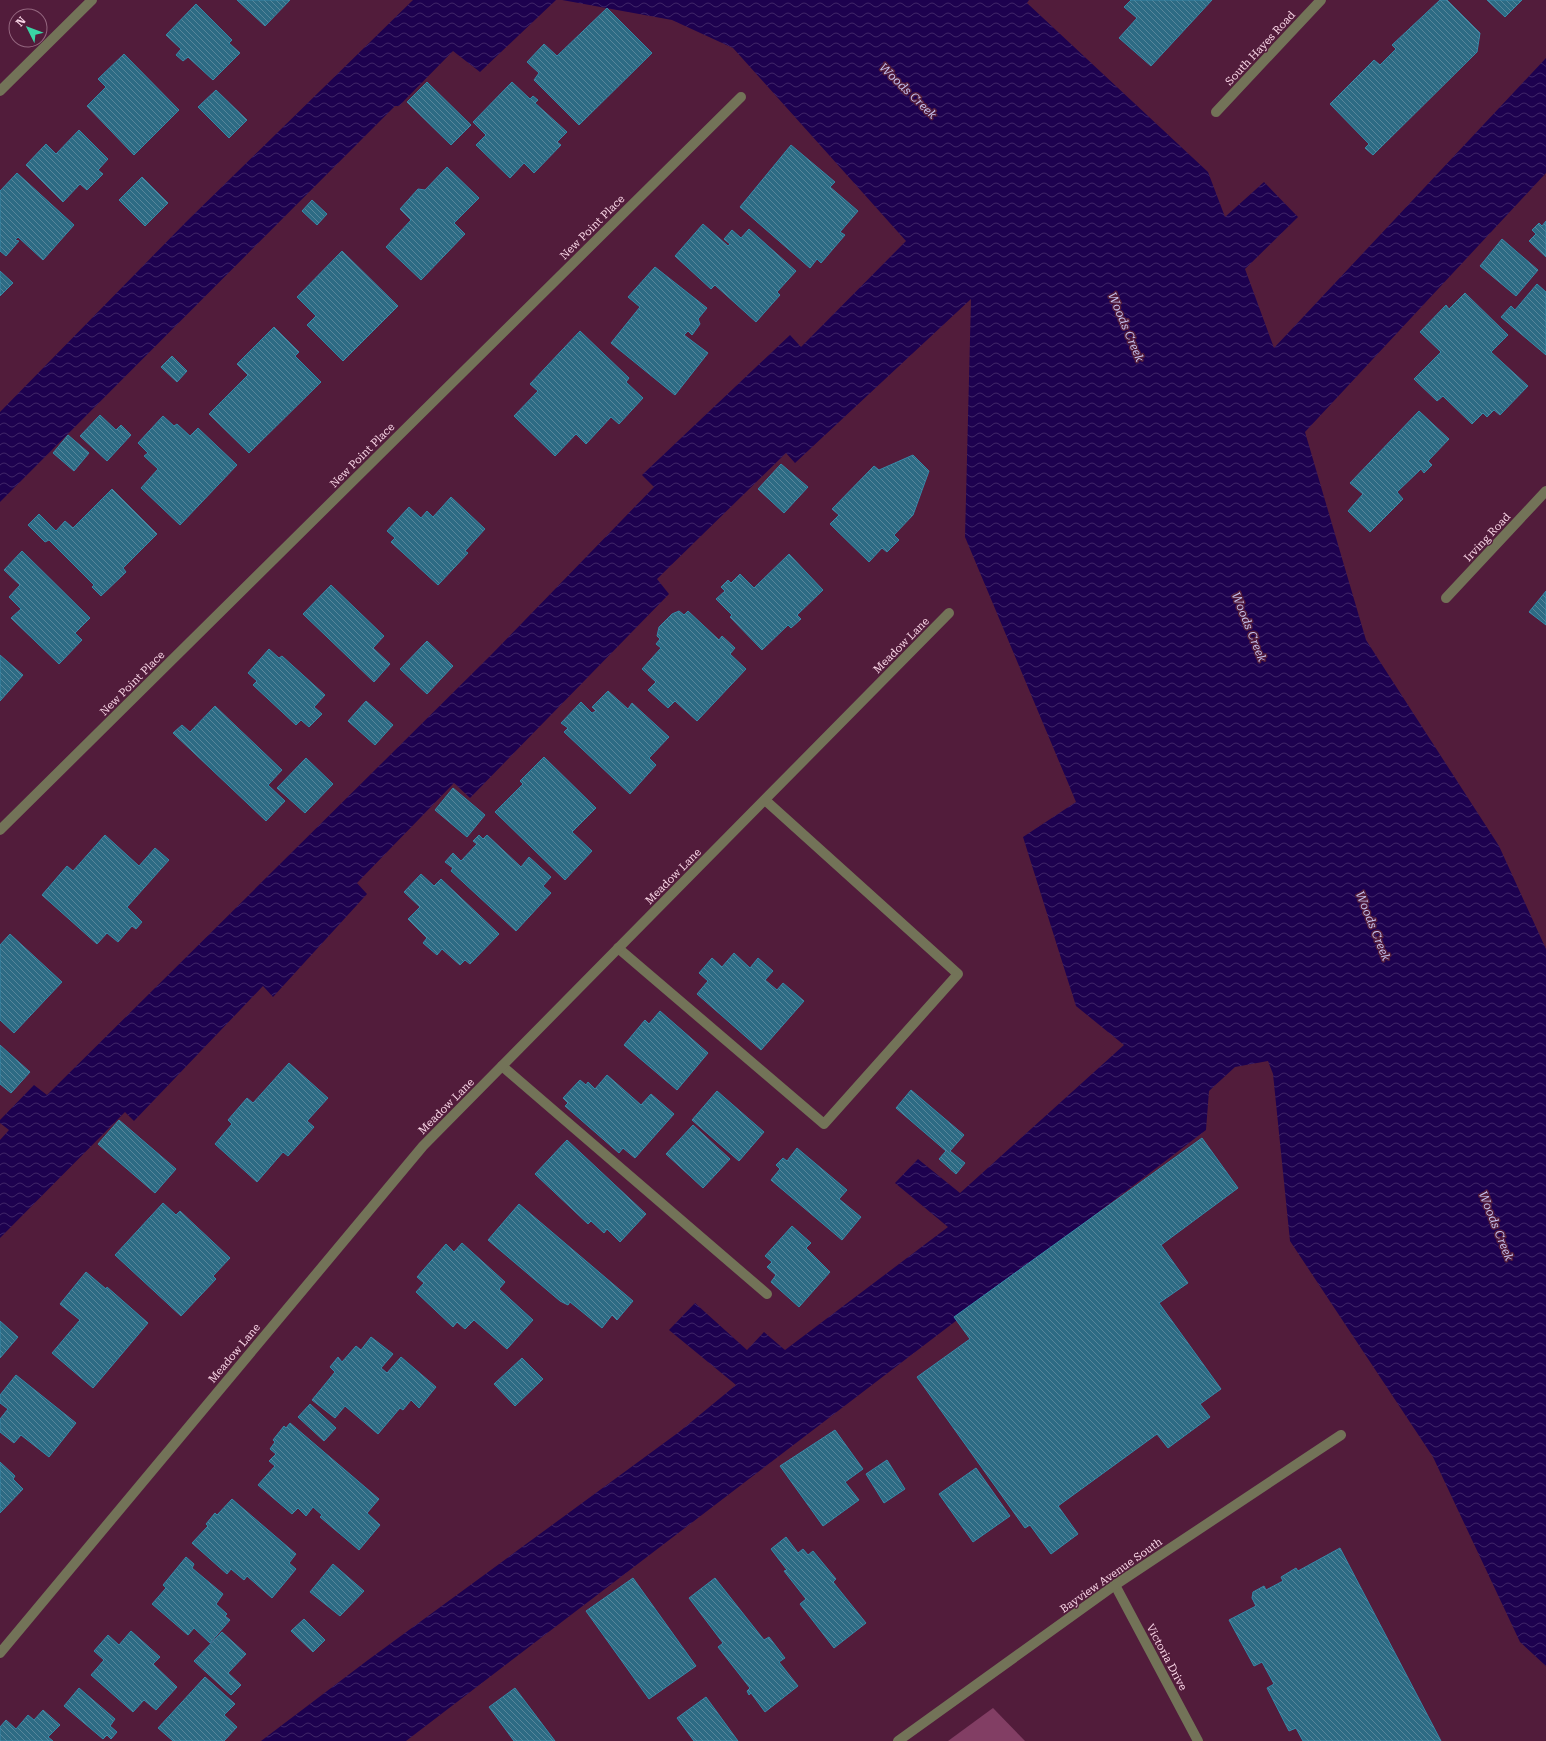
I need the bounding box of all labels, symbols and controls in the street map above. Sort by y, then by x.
north arrow [8,8,48,48]
street label: South Hayes Road [1223,9,1298,88]
text: N [13,14,29,29]
water label: Woods Creek [876,60,940,122]
street label: New Point Place [557,192,627,262]
water label: Woods Creek [1105,290,1147,364]
street label: New Point Place [327,420,397,490]
street label: Irving Road [1462,510,1513,564]
water label: Woods Creek [1229,590,1270,664]
street label: Meadow Lane [871,615,932,676]
street label: New Point Place [97,648,167,718]
street label: Meadow Lane [643,846,704,907]
water label: Woods Creek [1353,889,1394,963]
street label: Meadow Lane [416,1076,477,1137]
water label: Woods Creek [1476,1189,1517,1263]
street label: Meadow Lane [206,1321,263,1386]
street label: Bayview Avenue South [1058,1535,1165,1616]
street label: Victoria Drive [1144,1622,1190,1693]

